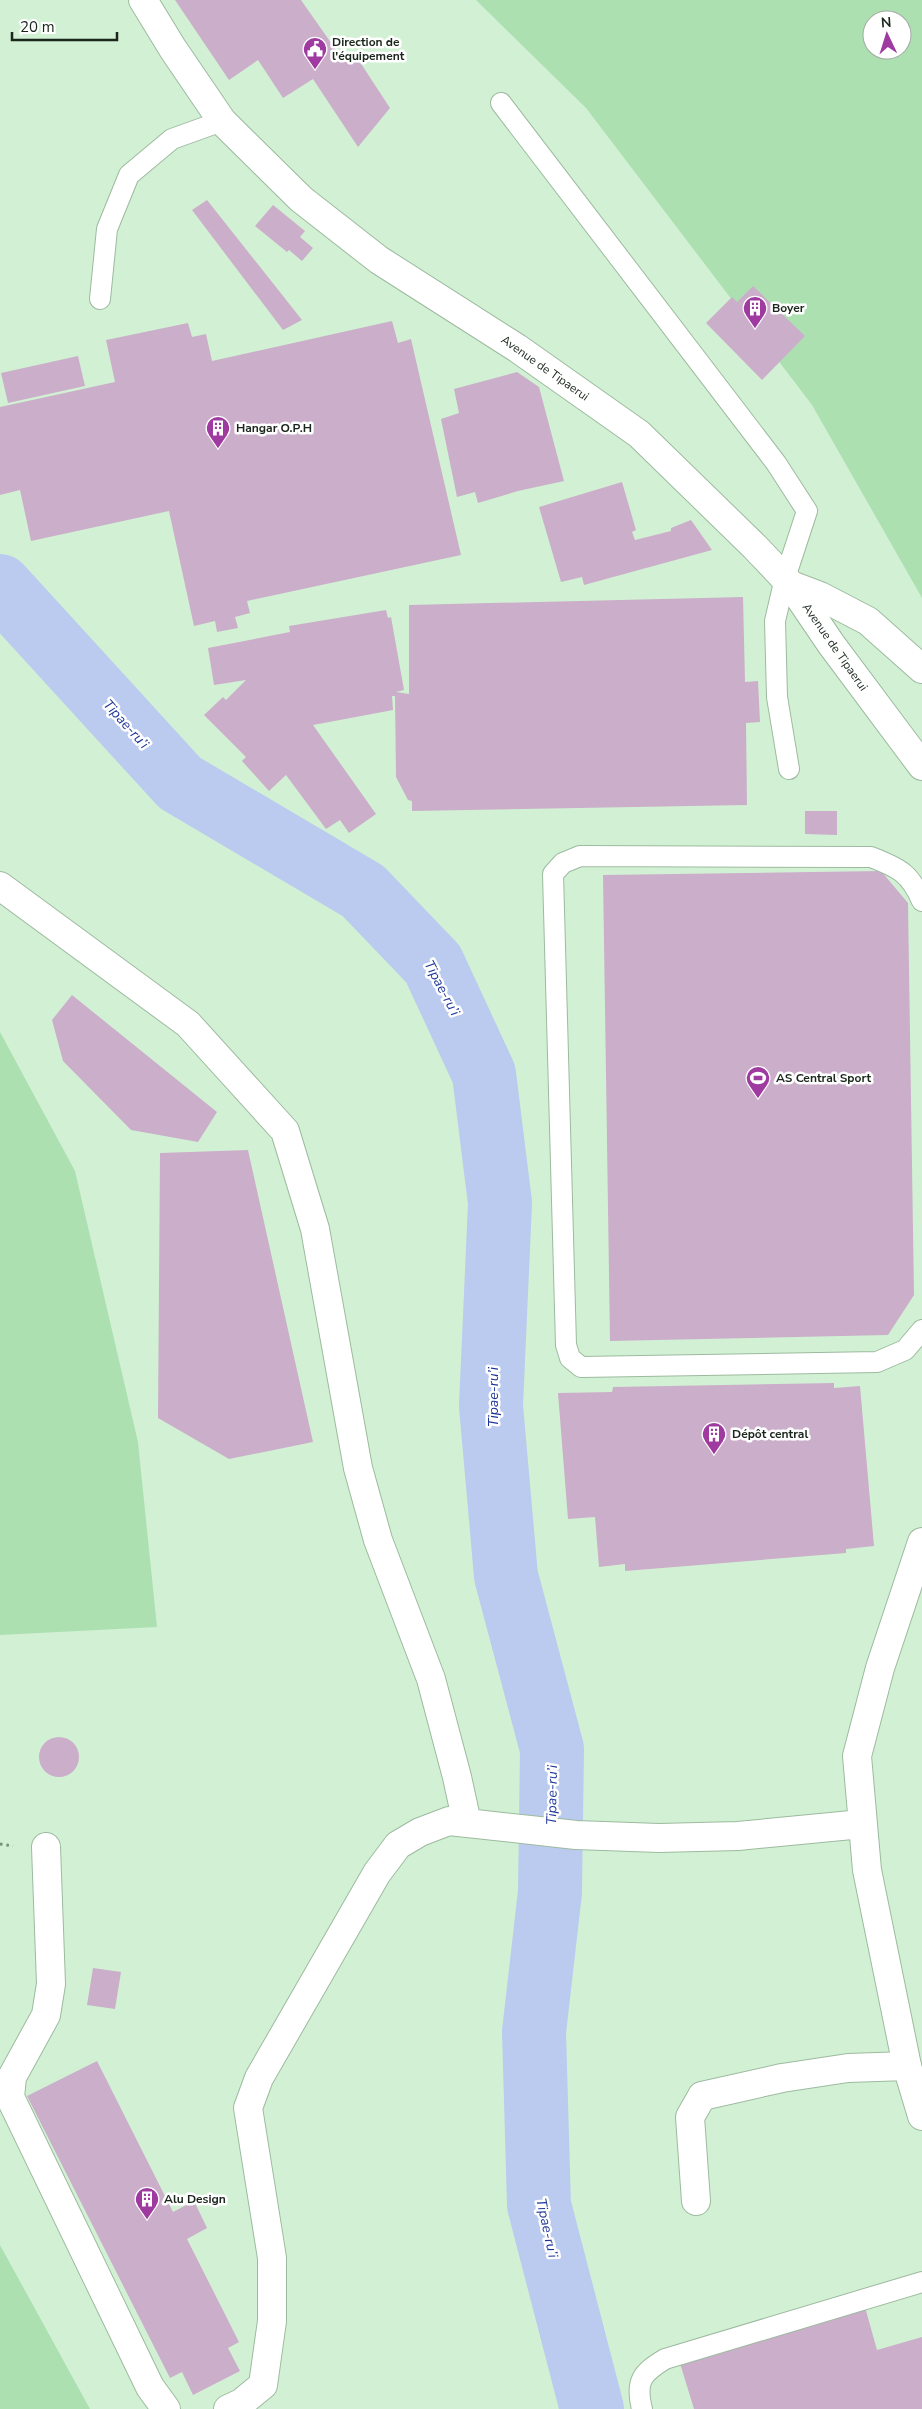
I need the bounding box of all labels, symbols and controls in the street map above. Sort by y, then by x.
scale bar [12,10,118,42]
north arrow [862,10,912,60]
text: N [880,13,892,32]
text: 20 m [20,17,55,37]
place label: Direction de l'équipement [332,34,405,64]
public building icon: Direction de l'équipement [302,36,328,70]
building icon: Boyer [742,295,768,329]
place label: Boyer [772,300,805,316]
street label: Avenue de Tipaerui [498,332,592,404]
building icon: Hangar O.P.H [205,415,231,449]
place label: Hangar O.P.H [236,420,312,436]
street label: Avenue de Tipaerui [799,600,871,694]
water label: Tipae-ru’i [99,695,154,753]
water label: Tipae-ru’i [420,957,465,1020]
sports icon: AS Central Sport [745,1065,771,1099]
place label: AS Central Sport [776,1070,872,1086]
water label: Tipae-ru’i [484,1366,503,1427]
building icon: Dépôt central [701,1421,727,1455]
place label: Dépôt central [732,1426,808,1442]
water label: Tipae-ru’i [542,1764,562,1825]
building icon: Alu Design [134,2186,160,2220]
place label: Alu Design [164,2191,226,2207]
water label: Tipae-ru’i [531,2197,563,2260]

